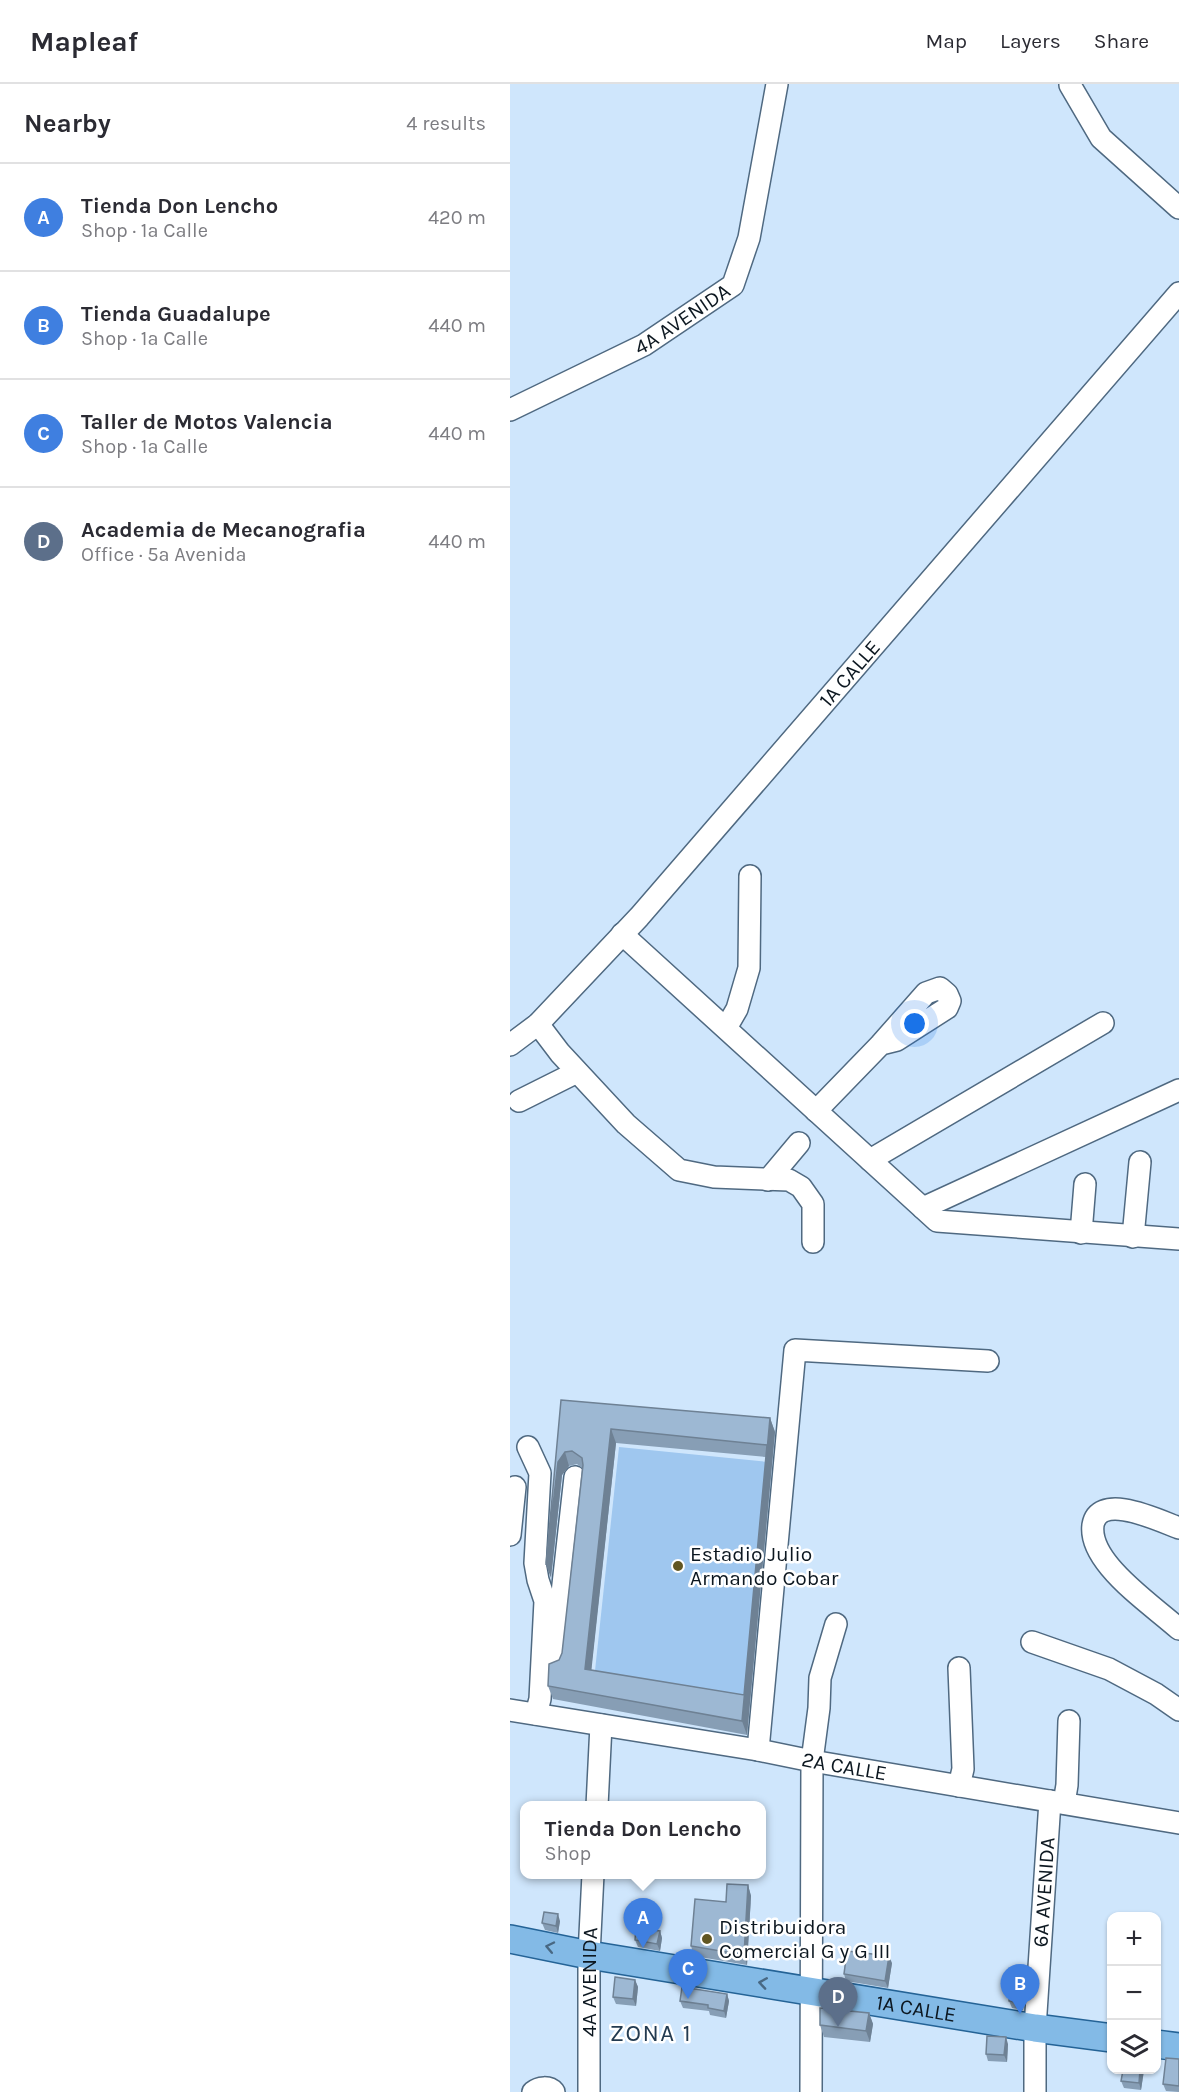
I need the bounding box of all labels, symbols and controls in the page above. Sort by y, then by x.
text: Mapleaf [30,25,138,58]
text: Map [925,29,967,53]
text: Layers [1000,29,1061,53]
text: Share [1094,29,1149,53]
text: Nearby [24,108,111,139]
text: 4 results [406,112,486,135]
text: Tienda Don Lencho [81,193,278,219]
text: A [37,206,50,229]
text: 420 m [428,206,486,229]
text: Shop · 1a Calle [81,219,208,242]
street label: 4A AVENIDA [631,279,735,360]
text: Tienda Guadalupe [81,301,271,327]
text: B [37,314,50,337]
text: 440 m [428,314,486,337]
text: Shop · 1a Calle [81,327,208,350]
text: Taller de Motos Valencia [81,409,333,435]
text: C [37,422,50,445]
text: 440 m [428,422,486,445]
text: Shop · 1a Calle [81,435,208,458]
text: Academia de Mecanografia [81,517,366,543]
text: D [37,530,50,553]
text: 440 m [428,530,486,553]
text: Office · 5a Avenida [81,543,247,566]
street label: 1A CALLE [814,635,885,712]
your location [900,1009,929,1038]
place label: Estadio Julio Armando Cobar [690,1542,839,1590]
marker: Estadio Julio Armando Cobar [671,1559,685,1573]
street label: 2A CALLE [800,1747,888,1785]
popup [520,1801,766,1879]
text: Tienda Don Lencho [544,1816,742,1842]
street label: 6A AVENIDA [1028,1836,1060,1948]
text: Shop [544,1842,591,1865]
pin: A [624,1898,662,1948]
map controls [1107,1912,1161,2074]
button: + [1107,1912,1161,1966]
place label: Distribuidora Comercial G y G III [719,1915,890,1963]
street label: 4A AVENIDA [577,1926,602,2037]
marker: Distribuidora Comercial G y G III [700,1932,714,1946]
one-way arrow [546,1941,556,1954]
pin: C [668,1950,708,1999]
pin: B [1000,1964,1040,2014]
button: − [1107,1966,1161,2020]
one-way arrow [759,1977,768,1989]
pin: D [818,1978,858,2027]
street label: 1A CALLE [874,1990,958,2027]
district label: ZONA 1 [610,2019,692,2047]
button: layers [1107,2020,1161,2074]

